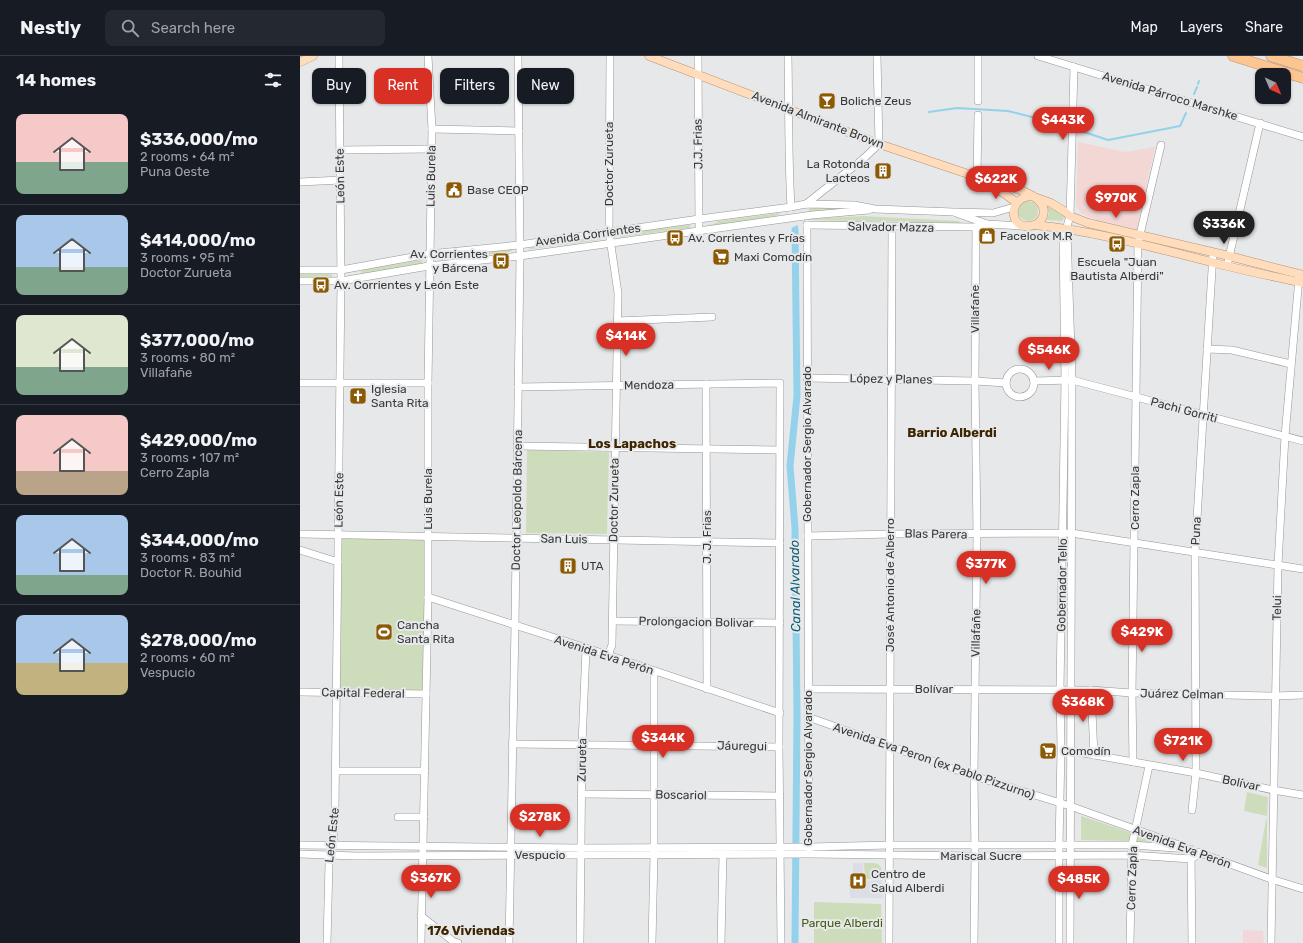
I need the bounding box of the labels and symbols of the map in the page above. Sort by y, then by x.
north arrow [1255,68,1291,104]
street label: Avenida Párroco Marshke [1101,69,1240,123]
street label: Avenida Almirante Brown [750,88,886,152]
bar icon: Boliche Zeus [817,91,837,111]
place label: Boliche Zeus [840,94,911,108]
pin: $443K [1035,107,1091,141]
street label: J.J. Frias [691,118,705,170]
street label: Doctor Zurueta [602,122,616,206]
street label: Luis Burela [423,145,439,207]
street label: León Este [333,148,347,204]
place label: La Rotonda Lacteos [806,157,870,185]
building icon: La Rotonda Lacteos [873,161,893,181]
pin: $622K [968,166,1024,200]
public building icon: Base CEOP [444,180,464,200]
place label: Base CEOP [467,183,529,197]
pin: $970K [1088,185,1144,219]
pin: $336K [1196,211,1252,245]
street label: Salvador Mazza [848,219,934,235]
street label: Avenida Corrientes [535,221,641,249]
shop icon: Facelook M.R [977,226,997,246]
bus stop icon: Av. Corrientes y Frías [665,228,685,248]
place label: Facelook M.R [1000,229,1073,243]
place label: Av. Corrientes y Frías [688,231,805,245]
bus stop icon: Escuela "Juan Bautista Alberdi" [1107,234,1127,254]
place label: Av. Corrientes y Bárcena [410,247,488,275]
supermarket icon: Maxi Comodín [711,247,731,267]
place label: Maxi Comodín [734,250,812,264]
bus stop icon: Av. Corrientes y Bárcena [491,251,511,271]
place label: Escuela "Juan Bautista Alberdi" [1070,255,1164,283]
bus stop icon: Av. Corrientes y León Este [311,275,331,295]
place label: Av. Corrientes y León Este [334,278,479,292]
street label: Villafañe [968,285,982,333]
pin: $414K [598,323,654,357]
pin: $546K [1021,337,1077,371]
street label: Gobernador Sergio Alvarado [800,366,814,522]
street label: López y Planes [850,371,932,387]
street label: Mendoza [624,378,674,392]
place label: Iglesia Santa Rita [371,382,429,410]
church icon: Iglesia Santa Rita [348,386,368,406]
street label: Pachi Gorriti [1149,394,1219,426]
district label: Barrio Alberdi [907,425,997,440]
street label: Doctor Leopoldo Bárcena [509,429,525,571]
district label: Los Lapachos [588,436,676,451]
street label: Doctor Zurueta [606,458,622,542]
street label: Cerro Zapla [1128,466,1142,530]
street label: Luis Burela [421,468,435,530]
street label: León Este [332,472,346,528]
street label: J. J. Frias [700,510,714,564]
street label: Puna [1188,516,1204,546]
street label: José Antonio de Alberro [883,518,897,652]
street label: Blas Parera [904,526,968,542]
street label: San Luis [540,532,588,546]
street label: Gobernador Tello [1054,538,1070,632]
water label: Canal Alvarado [787,540,803,632]
pin: $377K [958,551,1014,585]
building icon: UTA [558,556,578,576]
place label: UTA [581,559,604,573]
street label: Telui [1270,595,1284,621]
street label: Villafañe [969,608,983,657]
street label: Prolongacion Bolivar [638,614,754,630]
place label: Cancha Santa Rita [397,618,455,646]
pin: $429K [1114,619,1170,653]
sports icon: Cancha Santa Rita [374,622,394,642]
street label: Avenida Eva Perón [553,632,655,678]
street label: Bolívar [915,682,954,696]
street label: Capital Federal [321,685,405,701]
street label: Juárez Celman [1140,686,1224,702]
pin: $368K [1055,689,1111,723]
street label: Gobernador Sergio Alvarado [801,690,815,846]
street label: Avenida Eva Peron (ex Pablo Pizzurno) [831,720,1037,802]
pin: $344K [635,725,691,759]
pin: $721K [1155,728,1211,762]
street label: Zurueta [575,738,589,782]
street label: Jáuregui [717,739,767,753]
supermarket icon: Comodín [1038,741,1058,761]
place label: Comodín [1061,744,1111,758]
street label: Bolívar [1221,772,1262,794]
street label: Boscariol [655,788,707,802]
pin: $278K [512,804,568,838]
street label: León Este [322,807,342,863]
street label: Avenida Eva Perón [1131,823,1233,871]
street label: Cerro Zapla [1124,846,1140,910]
street label: Vespucio [515,848,566,862]
street label: Mariscal Sucre [940,849,1022,863]
pin: $367K [403,865,459,899]
pin: $485K [1051,866,1107,900]
place label: Centro de Salud Alberdi [871,867,944,895]
hospital icon: Centro de Salud Alberdi [848,871,868,891]
park label: Parque Alberdi [801,916,883,930]
district label: 176 Viviendas [427,923,515,938]

